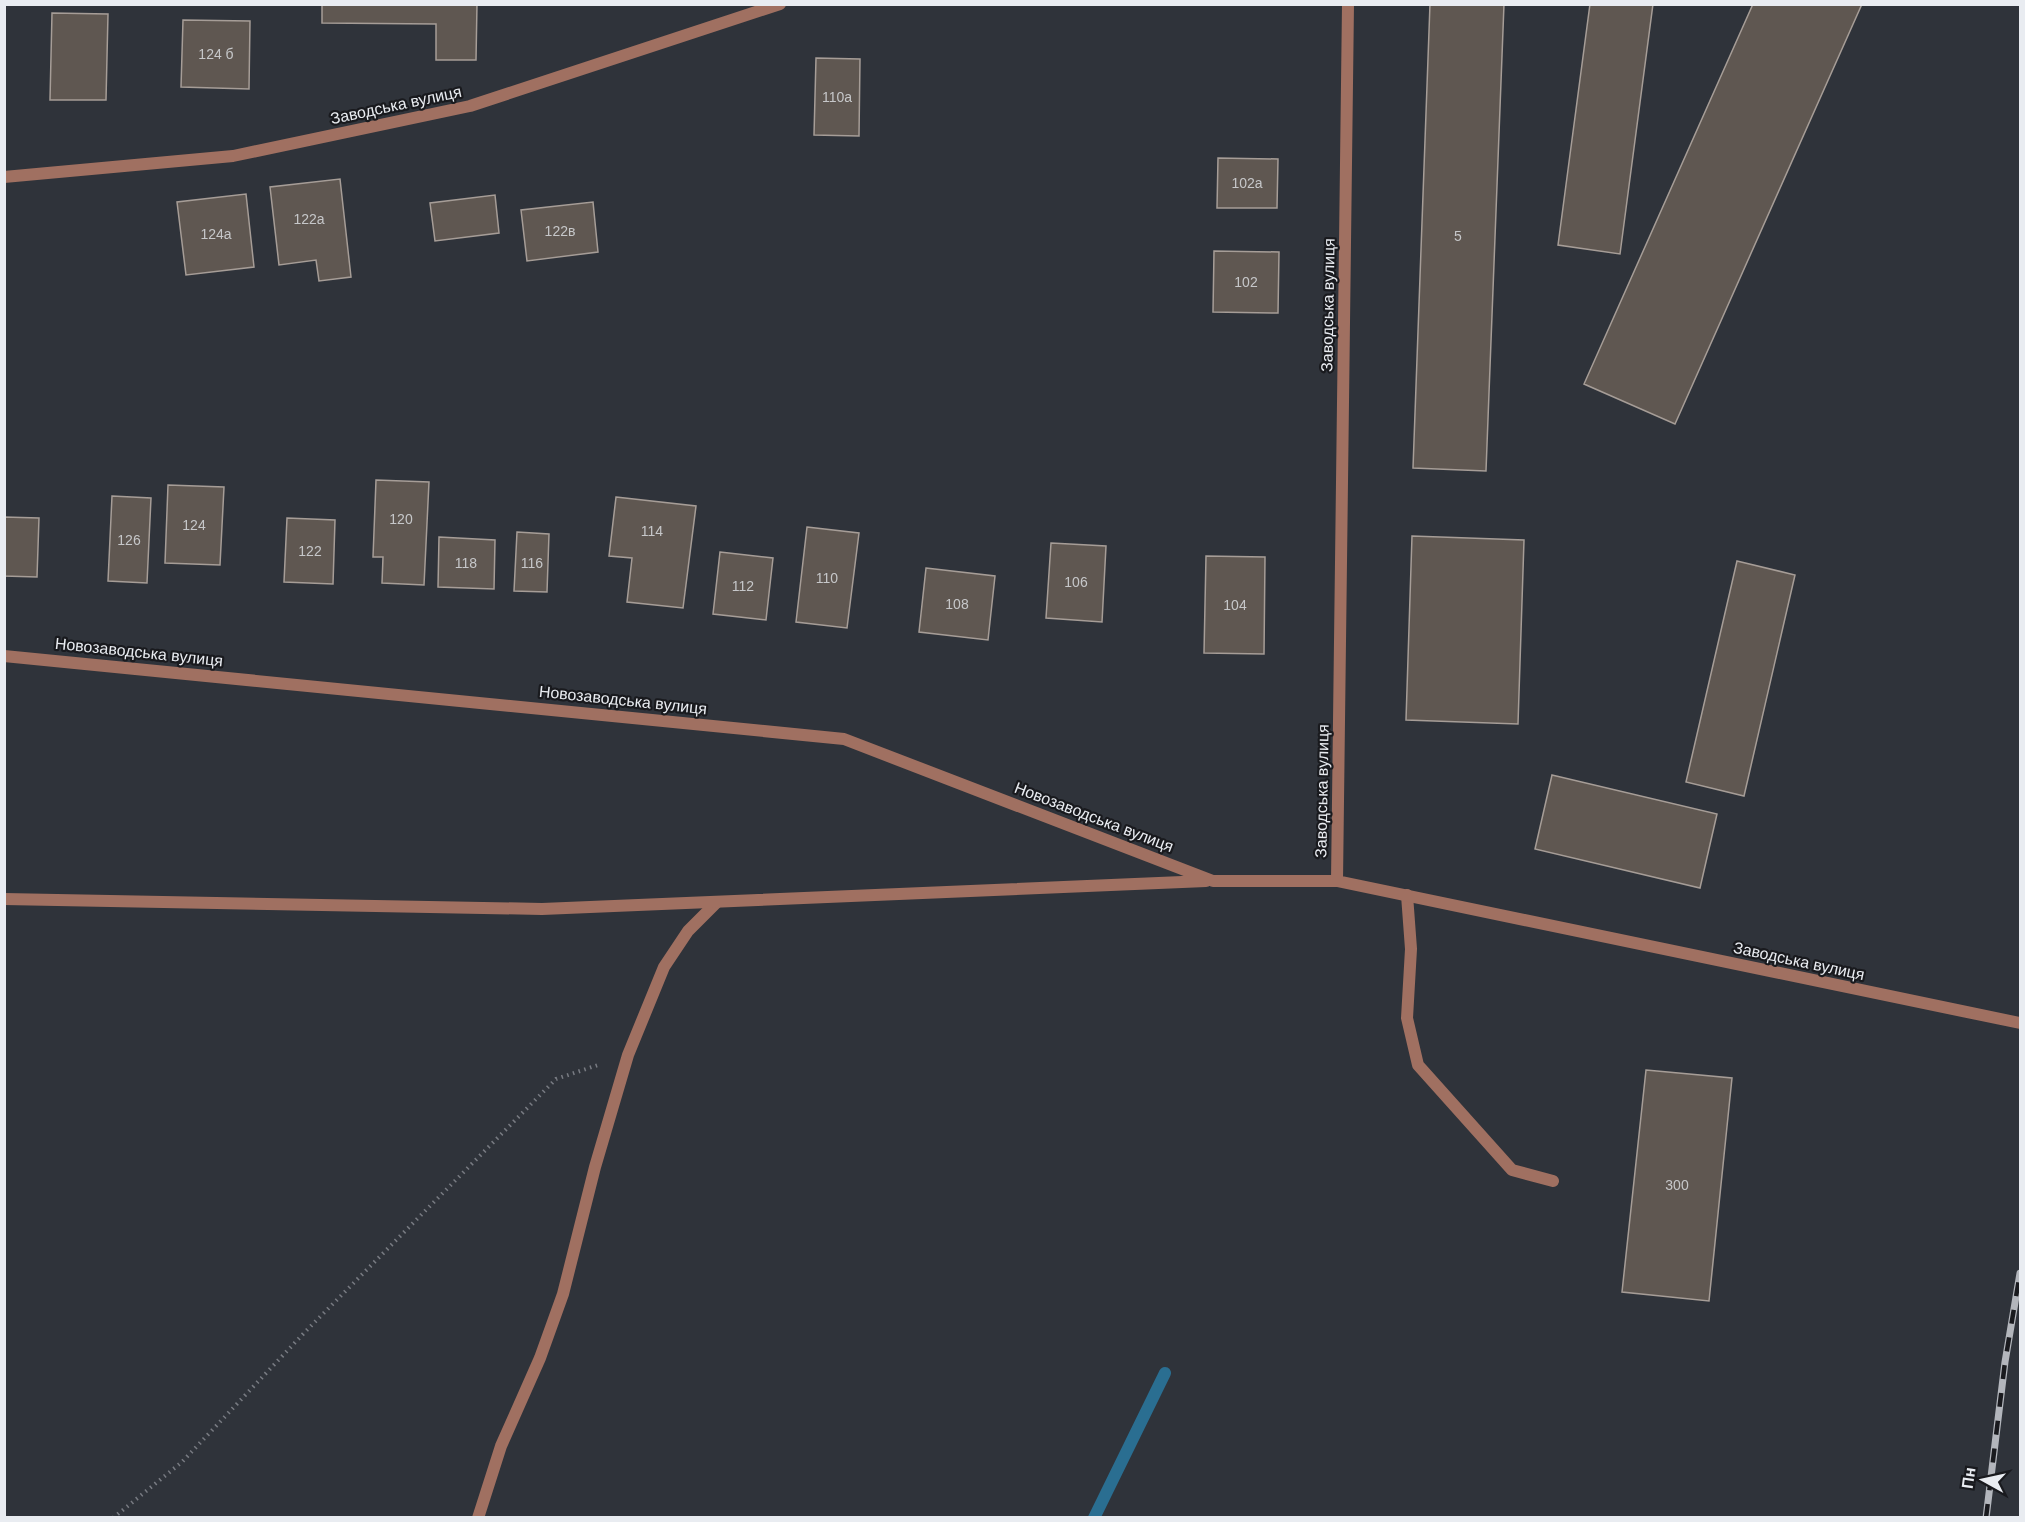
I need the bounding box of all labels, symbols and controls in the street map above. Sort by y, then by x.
house number: 124 б [198,46,234,62]
street label: Заводська вулиця [329,83,463,127]
house number: 110а [822,89,852,105]
house number: 102а [1231,175,1263,191]
house number: 122а [293,211,325,227]
house number: 122в [545,223,575,239]
house number: 124а [200,226,232,242]
house number: 5 [1454,228,1462,244]
street label: Заводська вулиця [1318,238,1338,372]
house number: 102 [1234,274,1258,290]
house number: 120 [389,511,413,527]
house number: 124 [182,517,206,533]
house number: 114 [641,523,663,539]
house number: 126 [117,532,141,548]
house number: 122 [298,543,322,559]
house number: 118 [455,555,477,571]
house number: 116 [521,555,543,571]
house number: 110 [816,570,838,586]
house number: 106 [1064,574,1088,590]
house number: 112 [732,578,754,594]
house number: 108 [945,596,969,612]
house number: 104 [1223,597,1247,613]
street label: Новозаводська вулиця [54,635,224,669]
street label: Новозаводська вулиця [538,683,708,717]
street label: Заводська вулиця [1312,724,1332,858]
street label: Новозаводська вулиця [1012,779,1176,855]
street label: Заводська вулиця [1732,939,1866,983]
house number: 300 [1665,1177,1689,1193]
north arrow [1953,1450,2013,1510]
text: Пн [1959,1466,1979,1490]

